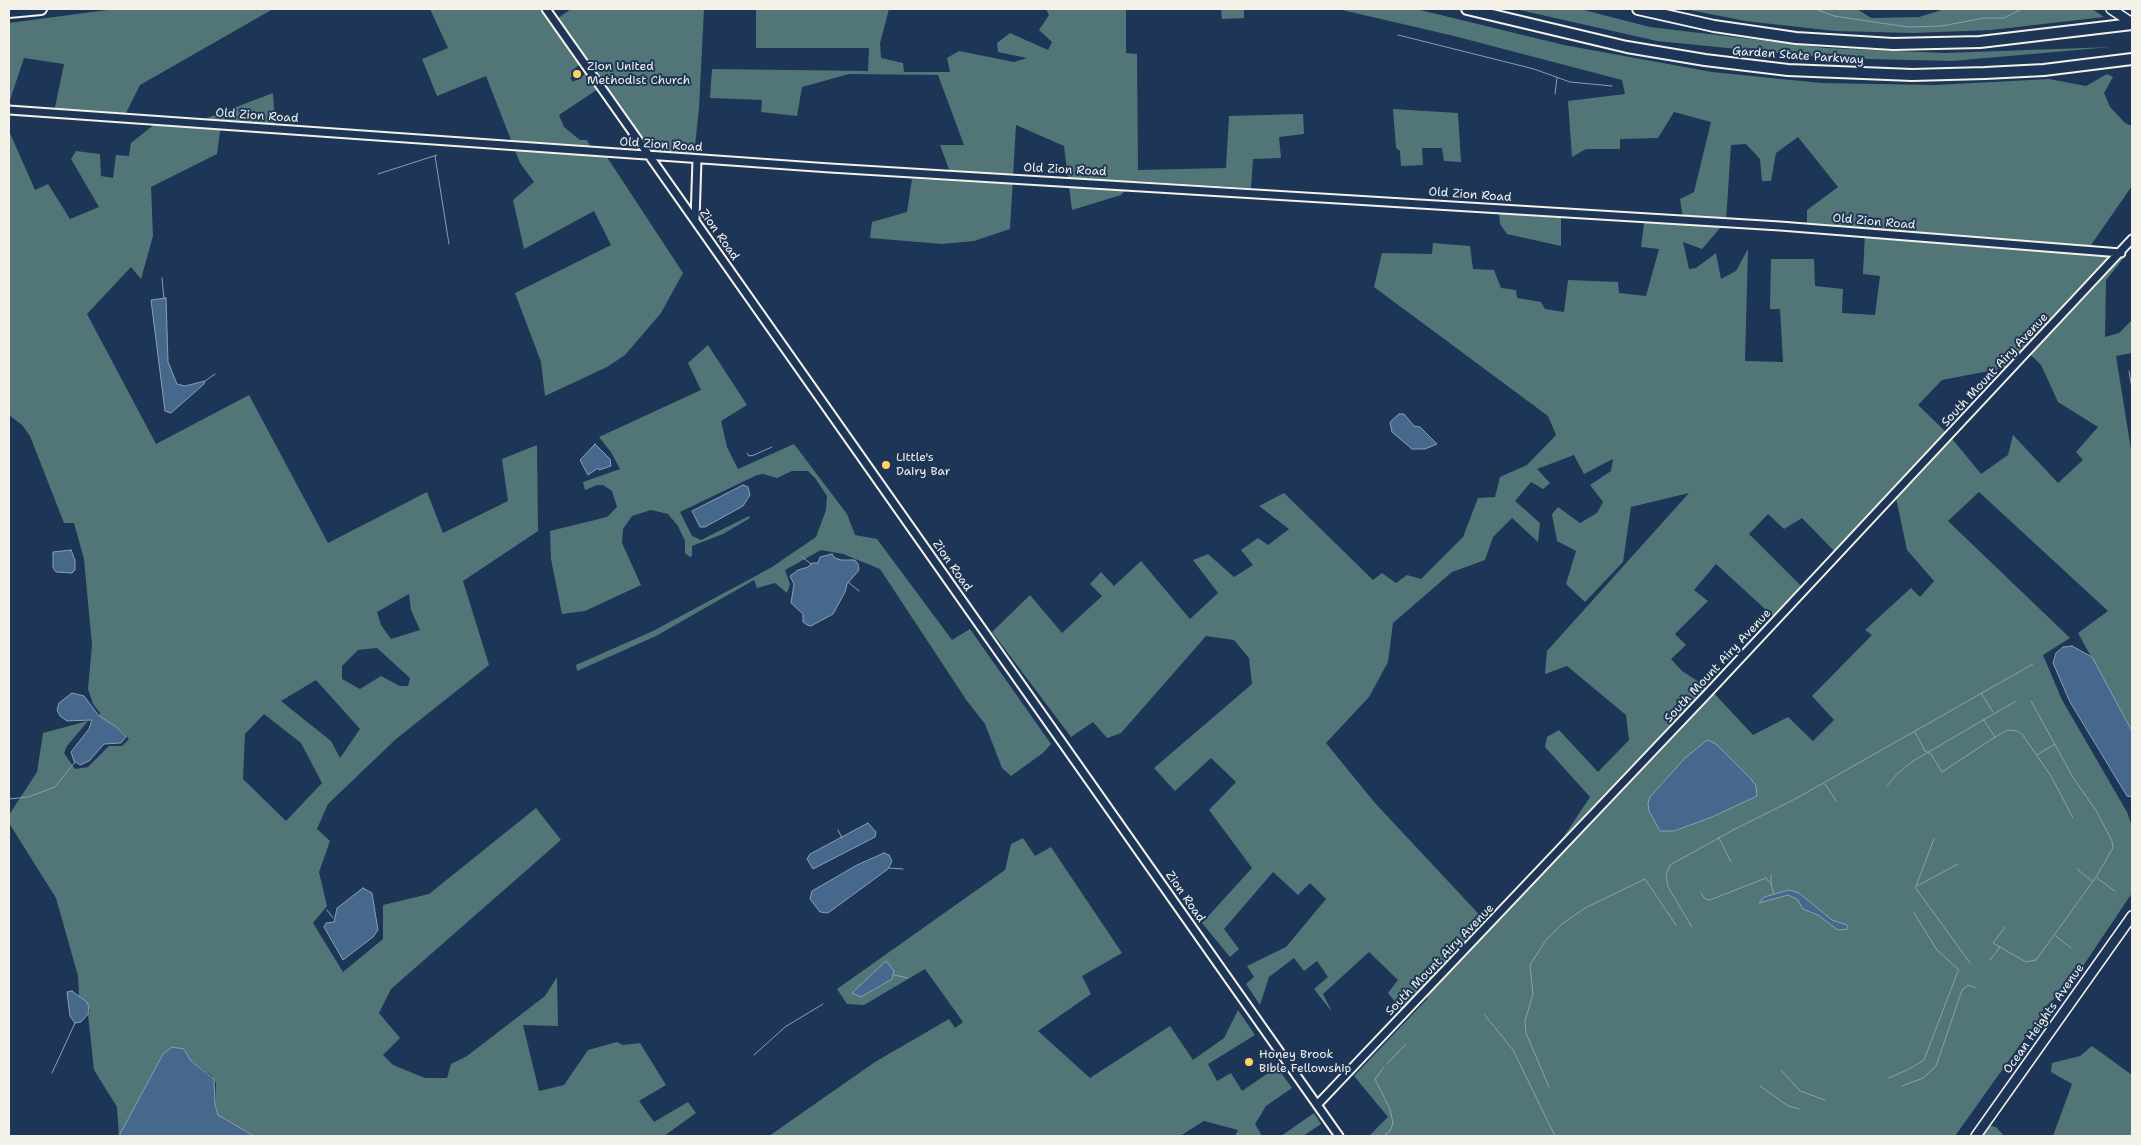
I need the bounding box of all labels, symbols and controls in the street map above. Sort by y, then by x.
street label: Garden State Parkway [1732,44,1864,68]
place label: Zion United Methodist Church [587,60,690,88]
marker: Zion United Methodist Church [571,68,583,80]
street label: Old Zion Road [215,106,299,126]
street label: Old Zion Road [619,135,703,155]
street label: Old Zion Road [1023,161,1107,179]
street label: Old Zion Road [1428,185,1512,205]
street label: Zion Road [696,207,742,263]
street label: Old Zion Road [1832,211,1916,233]
street label: South Mount Airy Avenue [1939,310,2051,430]
place label: Little's Dairy Bar [896,451,951,479]
marker: Little's Dairy Bar [880,459,892,471]
street label: Zion Road [929,538,975,594]
street label: South Mount Airy Avenue [1662,606,1774,726]
street label: Zion Road [1162,869,1208,925]
street label: South Mount Airy Avenue [1383,901,1497,1019]
street label: Ocean Heights Avenue [2001,961,2087,1077]
place label: Honey Brook Bible Fellowship [1259,1048,1351,1076]
marker: Honey Brook Bible Fellowship [1243,1056,1255,1068]

